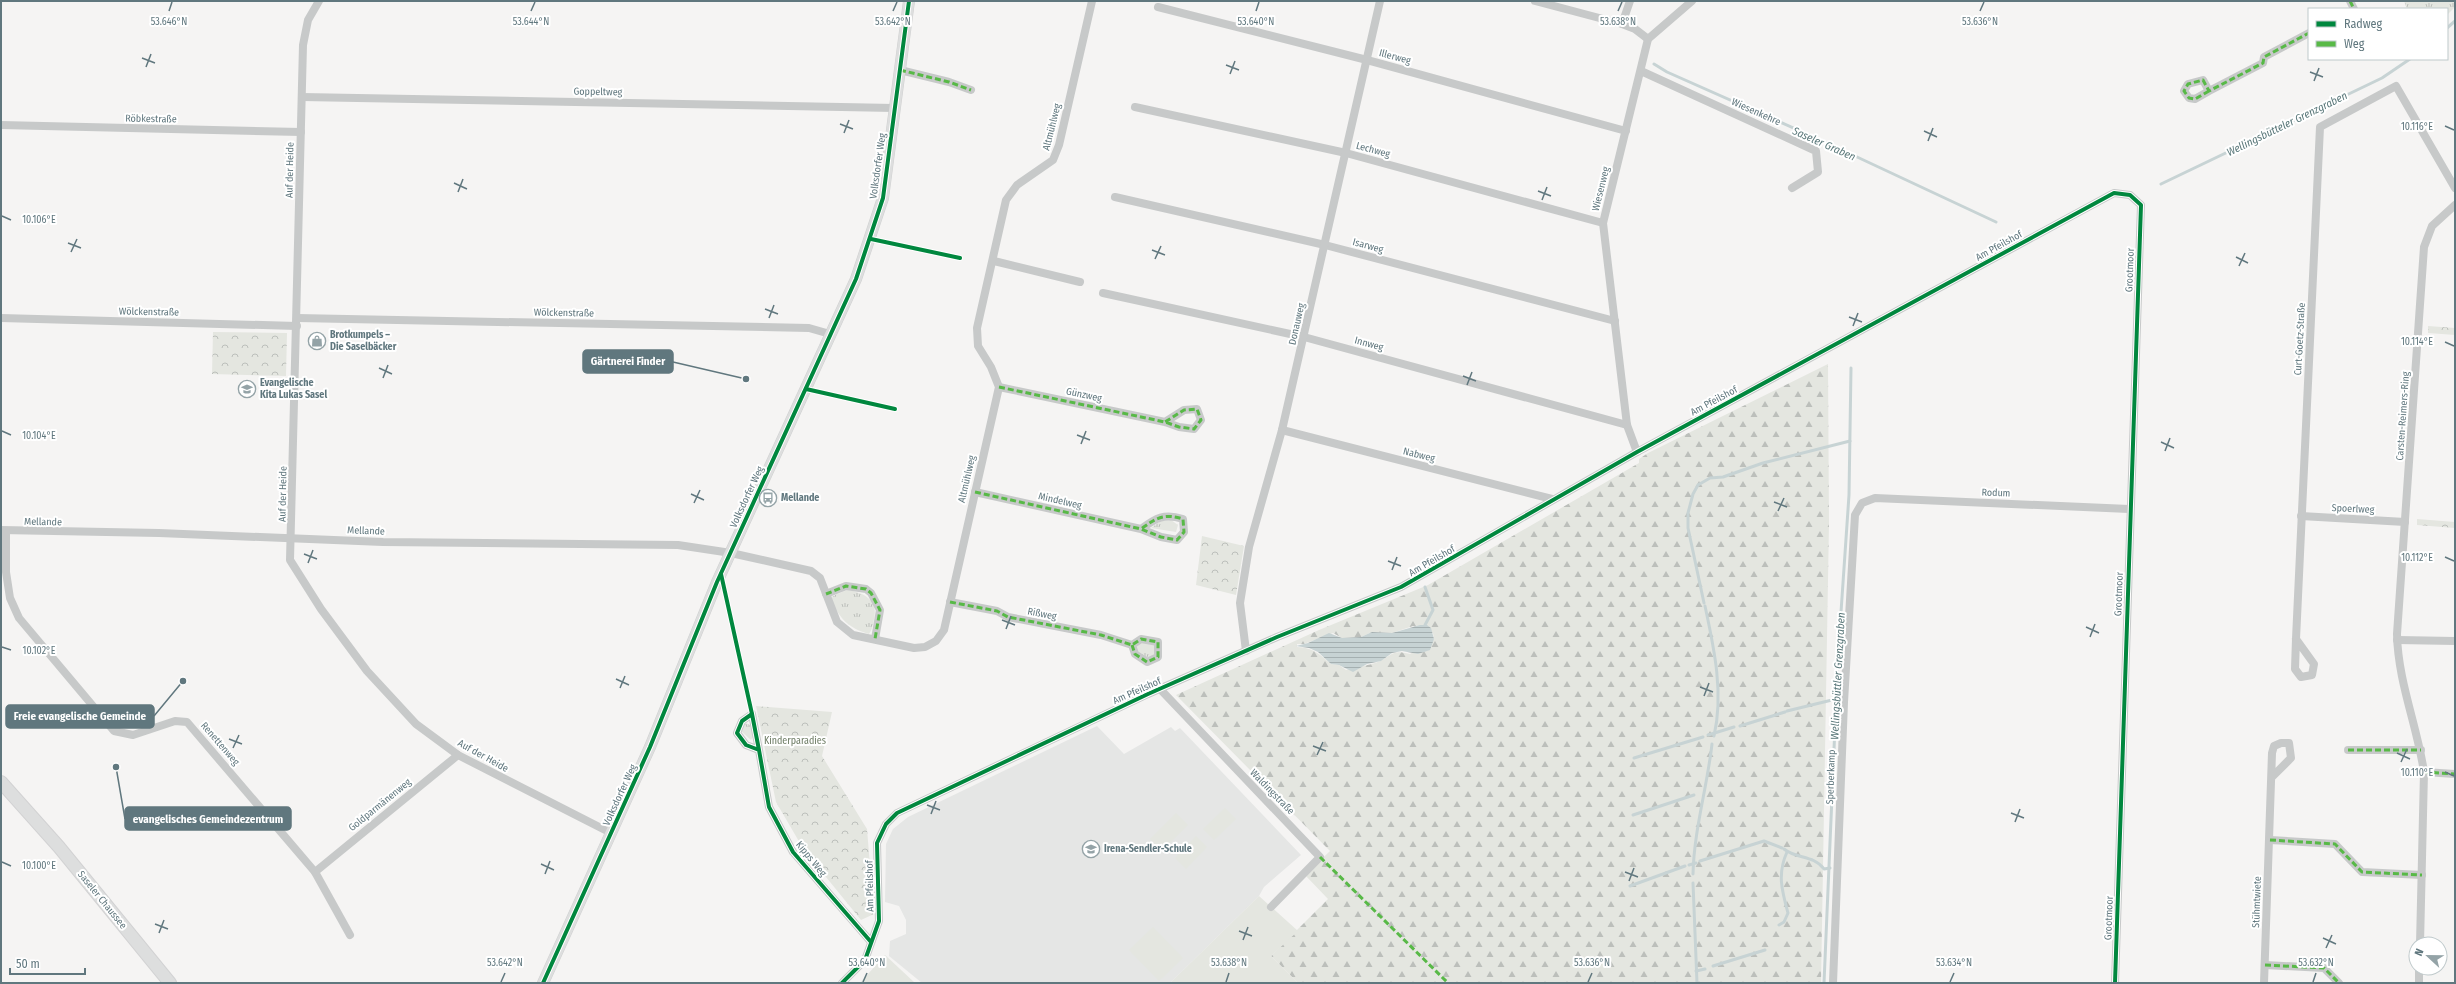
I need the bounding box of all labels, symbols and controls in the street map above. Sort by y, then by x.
legend [2308,8,2448,60]
text: 53.646°N [151,16,187,28]
text: 53.644°N [513,16,549,28]
text: 53.642°N [875,16,911,28]
text: 53.640°N [1238,16,1274,28]
text: 53.638°N [1600,16,1636,28]
text: 53.636°N [1962,16,1998,28]
text: Radweg [2344,17,2383,31]
text: Weg [2344,37,2365,51]
street label: Illerweg [1378,47,1413,67]
street label: Goppeltweg [574,86,623,98]
water label: Wellingsbütteler Grenzgraben [2225,89,2350,159]
street label: Wiesenkehre [1730,96,1782,128]
street label: Altmühlweg [1040,102,1064,152]
street label: Röbkestraße [125,113,177,125]
text: 10.116°E [2401,121,2433,133]
water label: Saseler Graben [1790,124,1858,164]
street label: Volksdorfer Weg [867,132,889,200]
street label: Lechweg [1355,140,1392,160]
street label: Auf der Heide [284,142,296,198]
street label: Wiesenweg [1590,165,1612,213]
text: 10.106°E [22,214,56,226]
street label: Am Pfeilshof [1974,228,2025,264]
street label: Isarweg [1351,236,1385,256]
street label: Grootmoor [2123,247,2137,292]
street label: Donauweg [1286,302,1308,346]
street label: Curt-Goetz-Straße [2292,302,2308,376]
street label: Wölckenstraße [119,305,179,319]
street label: Wölckenstraße [534,306,594,320]
place label: Brotkumpels – Die Saselbäcker [330,329,397,353]
shop icon: Brotkumpels – Die Saselbäcker [307,331,327,351]
street label: Innweg [1353,334,1385,354]
text: 10.114°E [2401,336,2433,348]
callout: Gärtnerei Finder [583,350,673,373]
text: Gärtnerei Finder [591,355,666,368]
street label: Carsten-Reimers-Ring [2394,371,2412,461]
place label: Evangelische Kita Lukas Sasel [260,377,327,401]
school or university icon: Evangelische Kita Lukas Sasel [237,379,257,399]
street label: Am Pfeilshof [1688,383,1740,418]
street label: Günzweg [1065,385,1103,405]
text: 10.104°E [22,430,56,442]
street label: Nabweg [1402,445,1436,465]
street label: Altmühlweg [956,454,978,504]
street label: Volksdorfer Weg [728,464,767,530]
street label: Auf der Heide [277,466,289,522]
street label: Rodum [1981,487,2011,499]
bus stop icon: Mellande [758,488,778,508]
street label: Mindelweg [1037,490,1083,512]
place label: Mellande [781,492,819,504]
street label: Spoerlweg [2331,502,2375,516]
street label: Mellande [24,516,62,528]
street label: Mellande [347,524,385,538]
street label: Am Pfeilshof [1407,542,1458,579]
text: 10.112°E [2401,552,2433,564]
street label: Grootmoor [2112,571,2126,616]
street label: Rißweg [1026,605,1058,623]
water label: Wellingsbüttler Grenzgraben [1828,612,1848,740]
text: 10.102°E [22,645,56,657]
street label: Am Pfeilshof [1111,675,1164,707]
callout: Freie evangelische Gemeinde [6,705,154,728]
text: Freie evangelische Gemeinde [14,710,147,723]
street label: Renettenweg [198,720,242,768]
park label: Kinderparadies [764,735,826,747]
street label: Auf der Heide [456,737,510,775]
street label: Sperberkamp [1824,749,1838,805]
street label: Volksdorfer Weg [601,762,640,828]
street label: Waldingstraße [1247,767,1297,817]
text: 10.110°E [2401,767,2434,779]
street label: Goldparmänenweg [346,776,414,834]
callout: evangelisches Gemeindezentrum [125,807,291,830]
text: evangelisches Gemeindezentrum [133,813,283,826]
street label: Kipps Weg [793,839,829,879]
school or university icon: Irena-Sendler-Schule [1081,839,1101,859]
place label: Irena-Sendler-Schule [1104,843,1192,855]
street label: Am Pfeilshof [864,859,876,912]
text: 10.100°E [22,860,56,872]
street label: Saseler Chaussee [75,869,129,931]
street label: Stühmtwiete [2250,876,2264,928]
street label: Grootmoor [2102,895,2116,940]
north arrow [2408,936,2448,976]
text: N [2412,947,2426,958]
scale bar [10,950,85,976]
text: 50 m [16,957,40,971]
text: 53.642°N [487,957,523,969]
text: 53.640°N [849,957,885,969]
text: 53.638°N [1211,957,1247,969]
text: 53.636°N [1574,957,1610,969]
text: 53.634°N [1936,957,1972,969]
text: 53.632°N [2298,957,2334,969]

